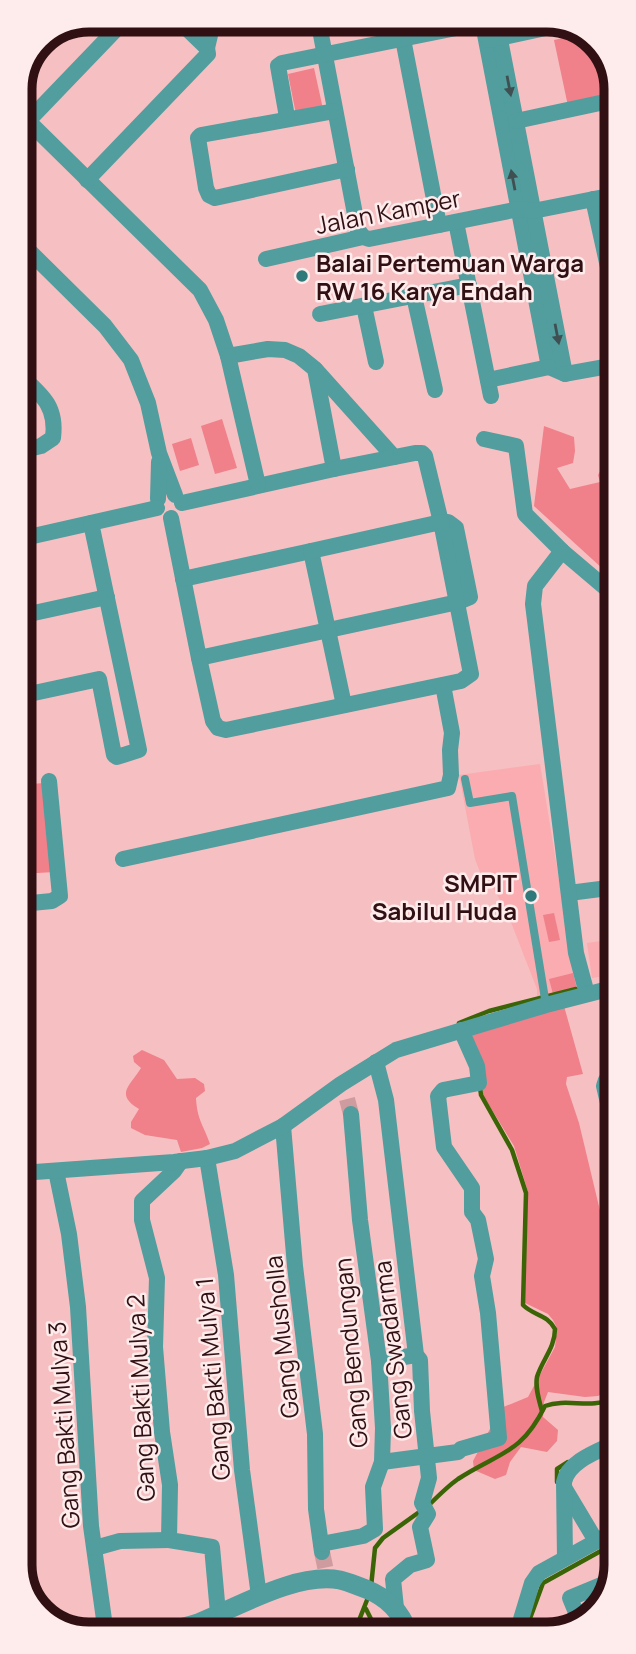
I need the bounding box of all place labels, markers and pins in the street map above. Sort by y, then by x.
place label: Balai Pertemuan Warga RW 16 Karya Endah [316,246,584,307]
marker: Balai Pertemuan Warga RW 16 Karya Endah [294,268,310,284]
place label: SMPIT Sabilul Huda [372,866,517,927]
marker: SMPIT Sabilul Huda [523,888,539,904]

